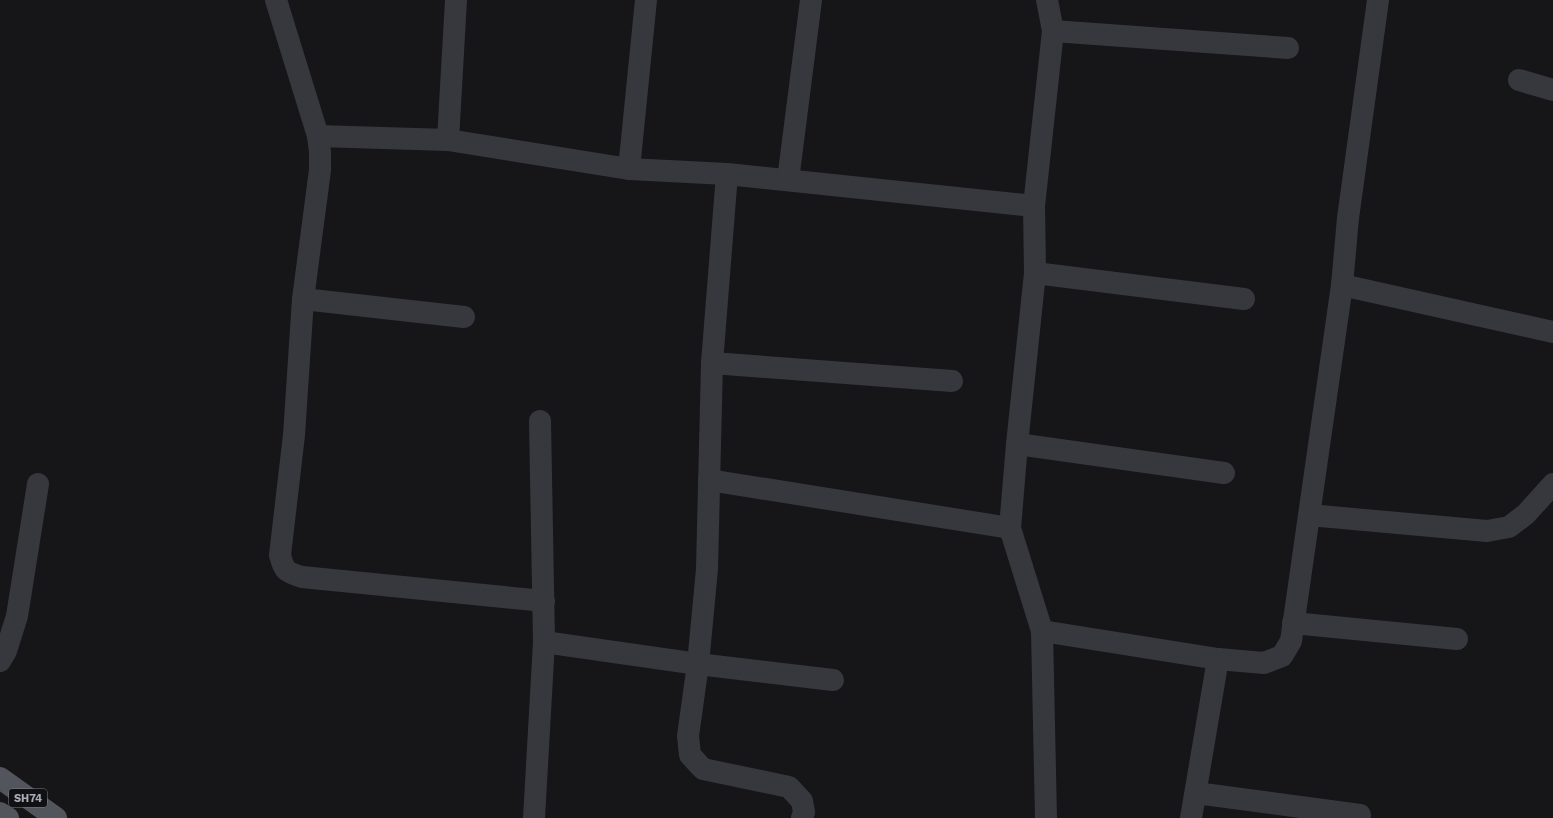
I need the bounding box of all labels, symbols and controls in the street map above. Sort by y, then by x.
road number: SH74 [9,789,47,807]

